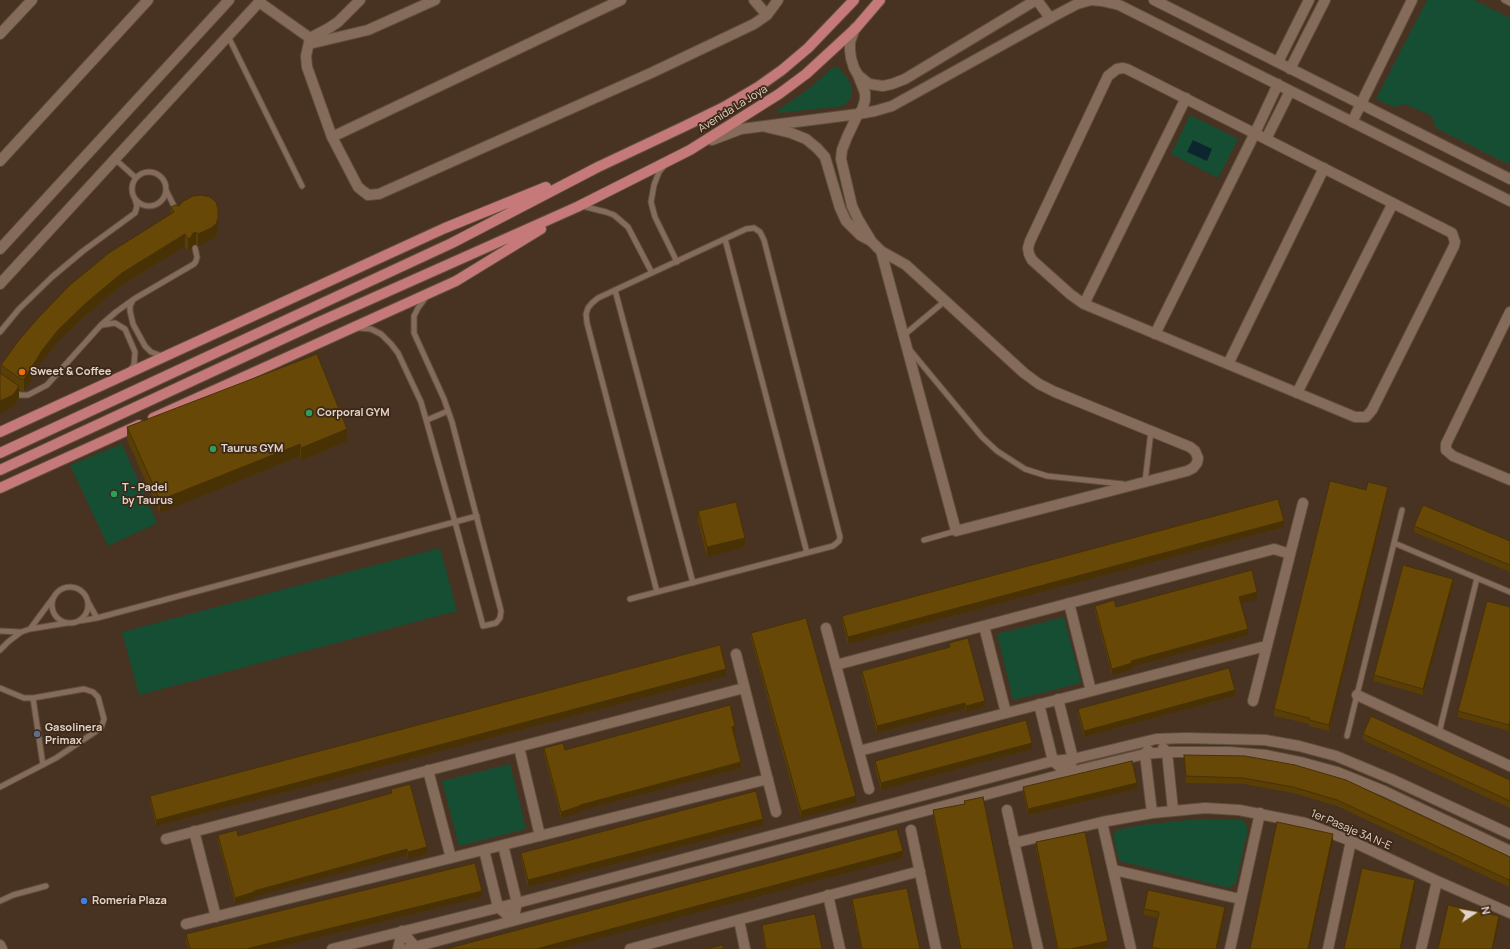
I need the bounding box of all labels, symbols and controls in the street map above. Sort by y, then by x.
street label: Avenida La Joya [696,82,770,136]
place label: Sweet & Coffee [30,365,111,379]
marker: Sweet & Coffee [17,367,27,377]
place label: Corporal GYM [317,406,390,420]
marker: Corporal GYM [304,408,314,418]
place label: Taurus GYM [221,442,283,456]
marker: Taurus GYM [208,444,218,454]
place label: T - Padel by Taurus [122,481,173,507]
marker: T - Padel by Taurus [109,489,119,499]
place label: Gasolinera Primax [45,721,102,747]
marker: Gasolinera Primax [32,729,42,739]
street label: 1er Pasaje 3A N-E [1309,807,1393,853]
north arrow [1454,893,1494,933]
place label: Romería Plaza [92,894,167,908]
marker: Romería Plaza [79,896,89,906]
text: N [1478,905,1494,916]

